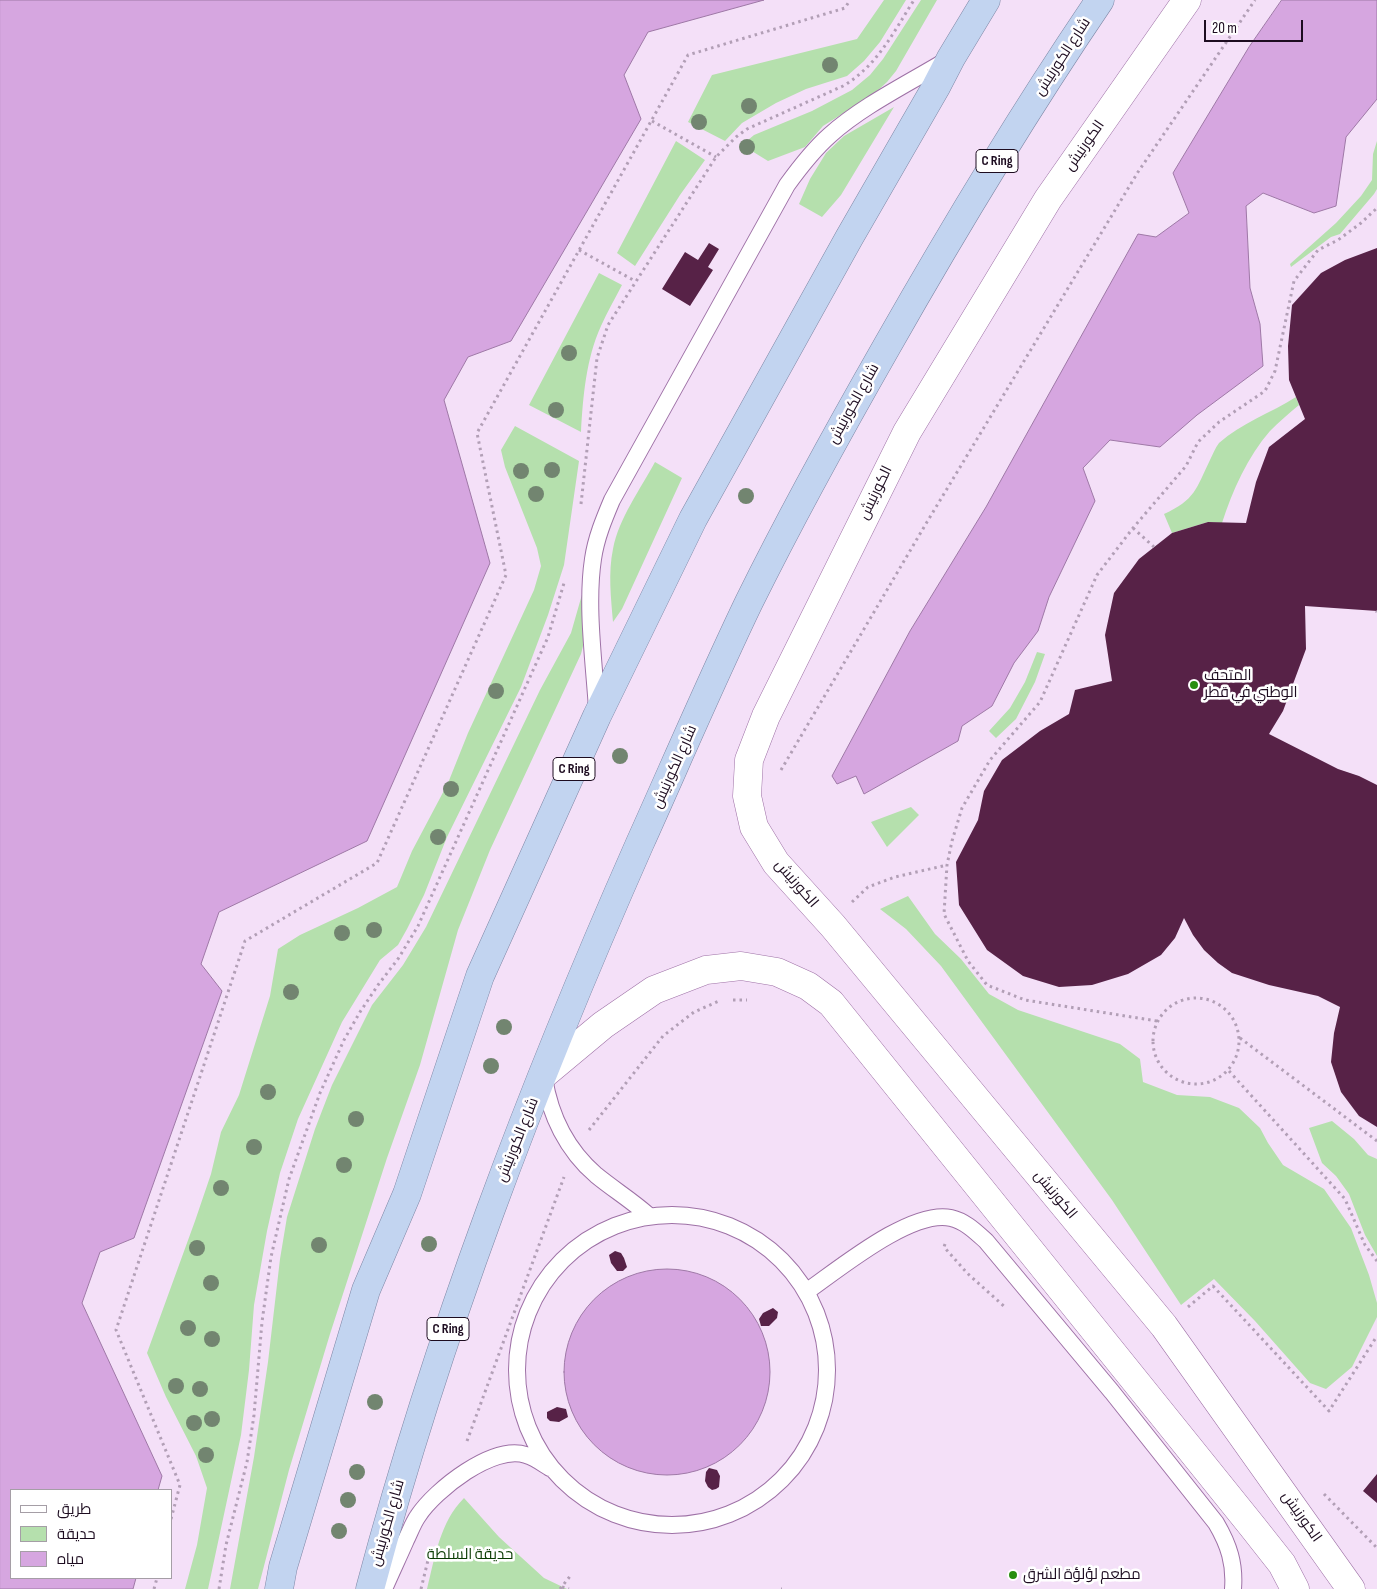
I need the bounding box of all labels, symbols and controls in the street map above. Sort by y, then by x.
scale bar [1207,10,1306,42]
street label: شارع الكورنيش [1031,15,1095,99]
text: 20 m [1212,19,1237,38]
street label: الكورنيش [1061,117,1109,175]
road number: C Ring [976,150,1018,172]
street label: شارع الكورنيش [825,361,883,447]
street label: الكورنيش [855,463,897,523]
place label: المتحف الوطني في قطر [1204,667,1298,702]
marker: المتحف الوطني في قطر [1188,679,1200,691]
street label: شارع الكورنيش [649,723,701,811]
road number: C Ring [553,758,595,781]
street label: الكورنيش [770,856,822,912]
street label: شارع الكورنيش [493,1095,543,1185]
street label: الكورنيش [1030,1167,1080,1223]
road number: C Ring [427,1318,469,1340]
street label: شارع الكورنيش [367,1478,409,1568]
street label: الكورنيش [1277,1488,1325,1546]
legend [10,1489,172,1579]
text: طريق [57,1500,91,1519]
text: حديقة [57,1525,96,1544]
park label: حديقة السلطة [427,1546,513,1564]
text: مياه [57,1550,84,1569]
place label: مطعم لؤلؤة الشرق [1023,1566,1141,1584]
marker: مطعم لؤلؤة الشرق [1007,1569,1019,1581]

